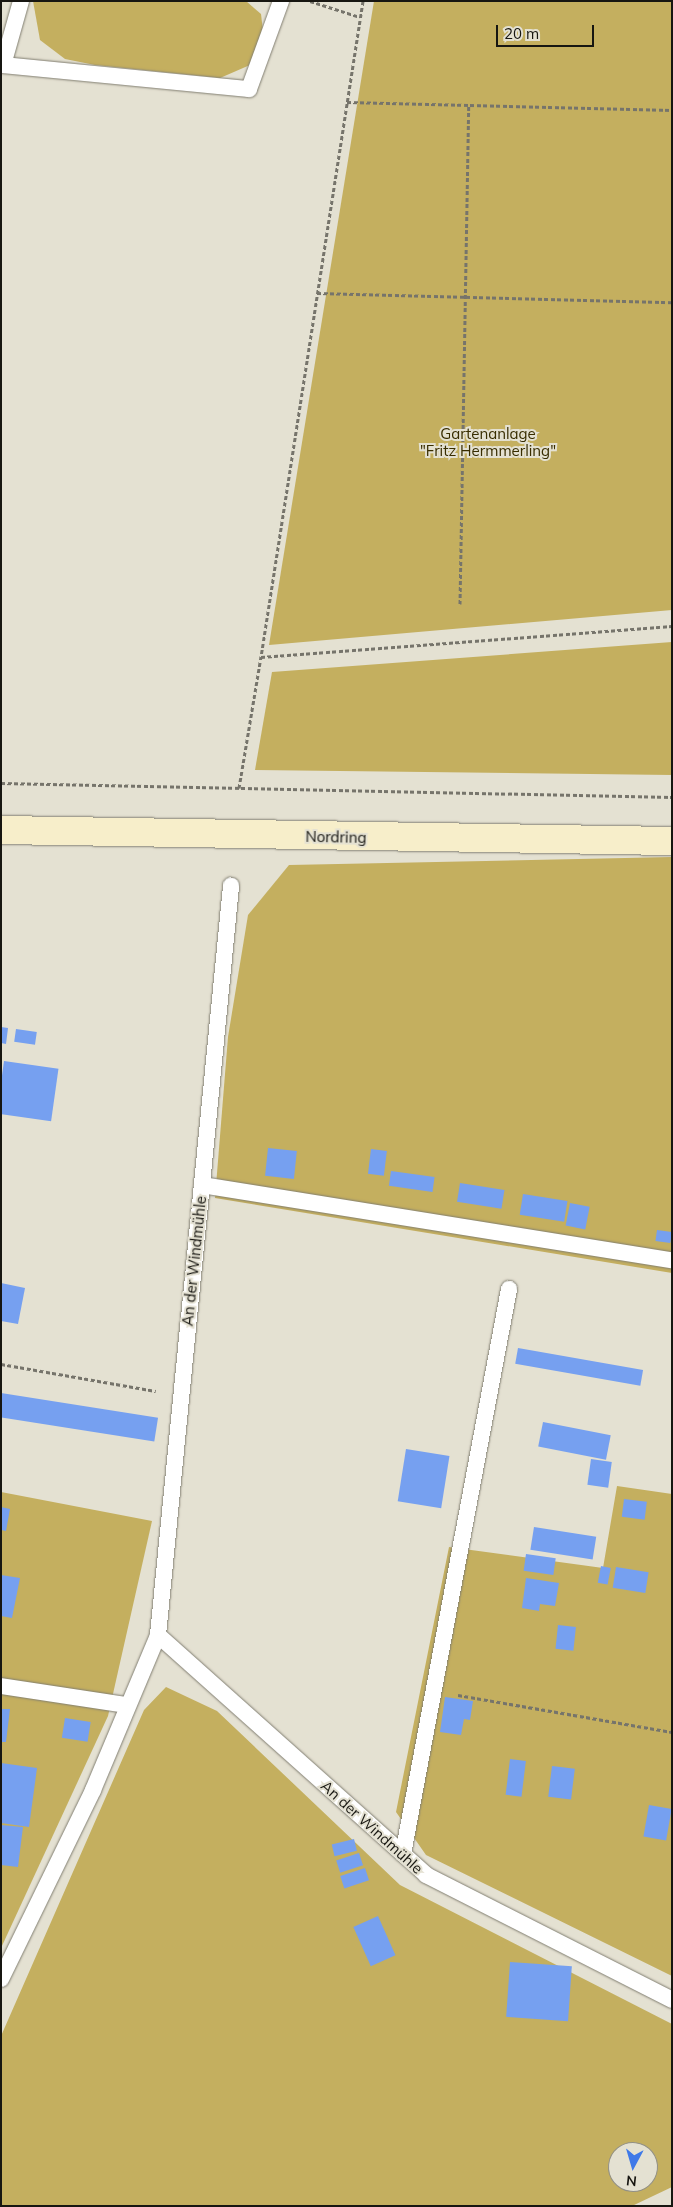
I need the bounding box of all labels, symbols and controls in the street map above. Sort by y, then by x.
scale bar [498,15,596,47]
text: 20 m [504,24,539,43]
park label: Gartenanlage "Fritz Hermmerling" [420,424,556,459]
street label: Nordring [305,827,367,847]
street label: An der Windmühle [178,1195,210,1327]
street label: An der Windmühle [317,1777,427,1877]
north arrow [608,2142,658,2192]
text: N [625,2171,638,2190]

